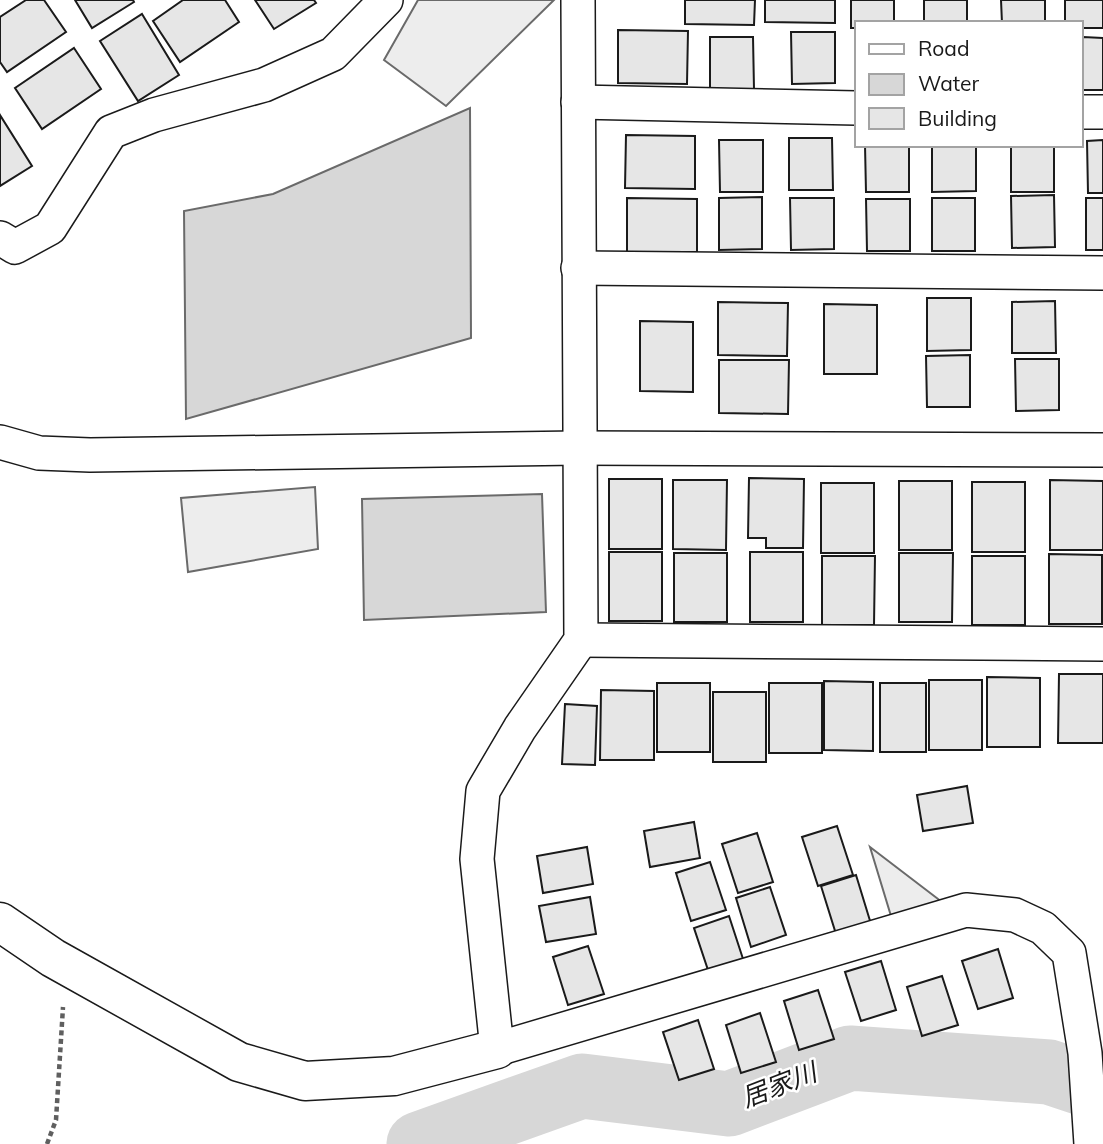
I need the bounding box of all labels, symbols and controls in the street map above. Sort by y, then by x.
legend [855,21,1082,147]
text: Road [918,35,969,61]
text: Water [918,70,979,96]
text: Building [918,105,997,131]
water label: 居家川 [736,1054,824,1114]

